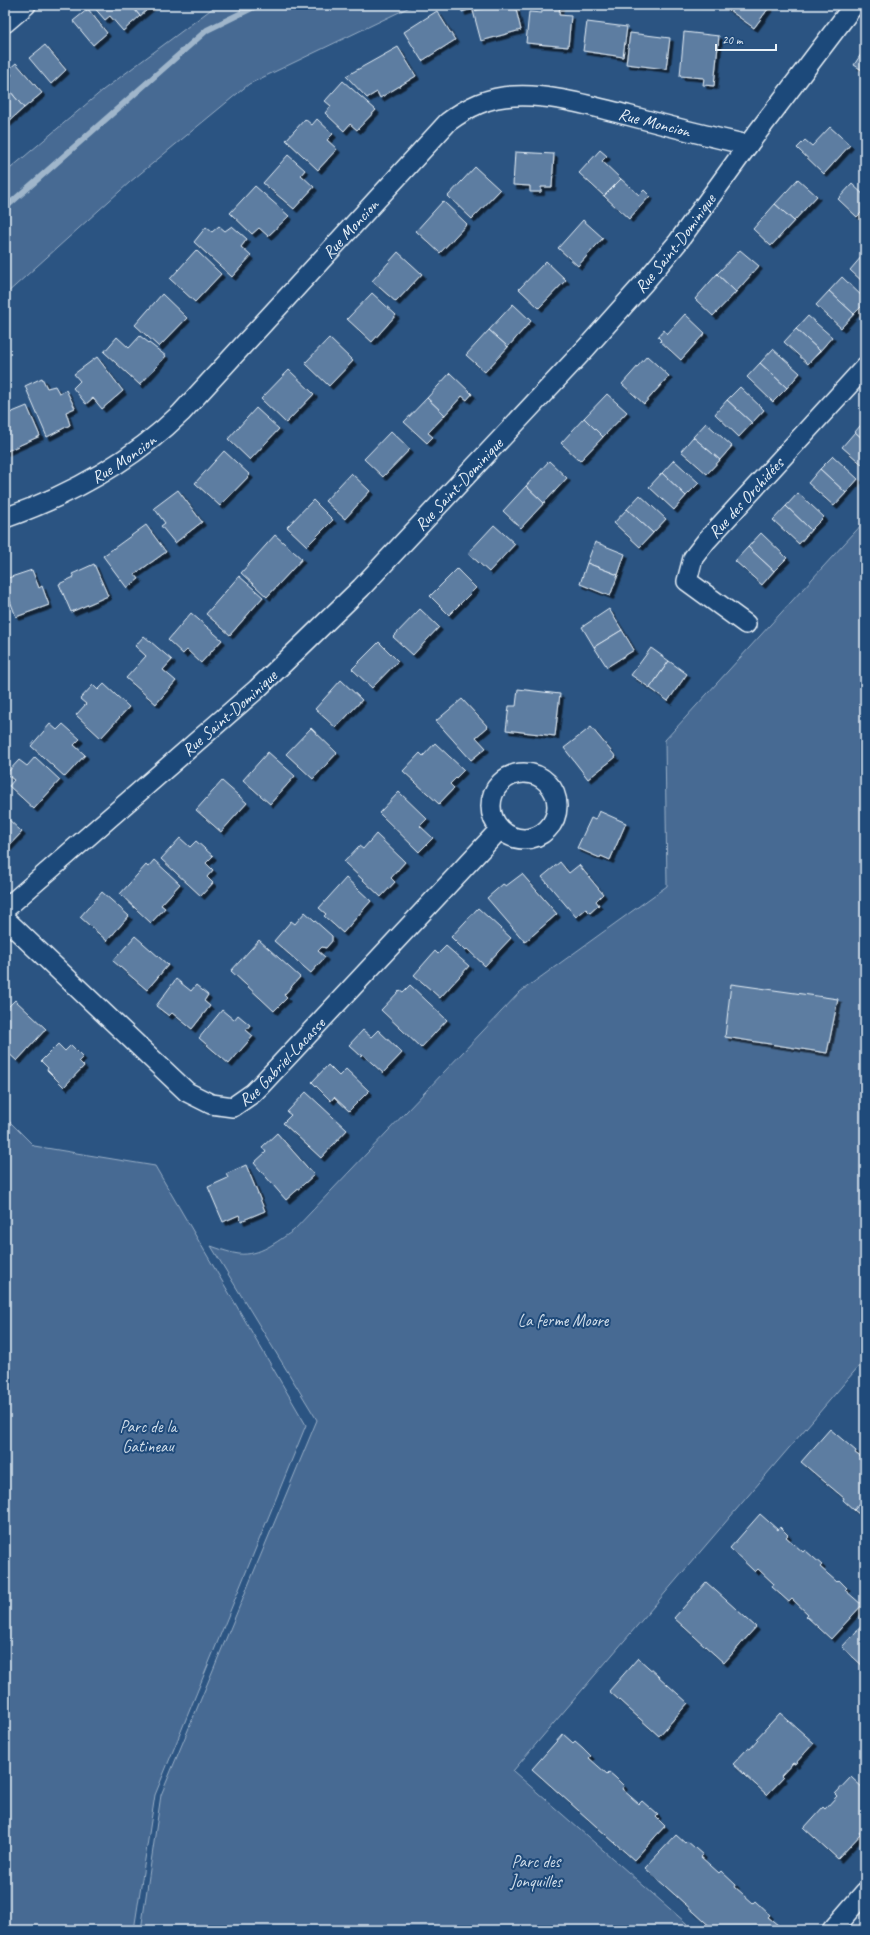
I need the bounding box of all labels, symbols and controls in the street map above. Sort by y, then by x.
scale bar [716,26,776,52]
text: 20 m [722,32,744,48]
street label: Rue Moncion [616,103,694,142]
street label: Rue Saint-Dominique [630,189,721,297]
street label: Rue Moncion [318,194,384,263]
street label: Rue Moncion [88,429,161,488]
street label: Rue Saint-Dominique [410,432,508,535]
street label: Rue des Orchidées [704,452,790,543]
street label: Rue Saint-Dominique [178,665,282,761]
street label: Rue Gabriel-Lacasse [235,1012,331,1111]
park label: La ferme Moore [518,1310,610,1331]
park label: Parc de la Gatineau [119,1416,179,1457]
park label: Parc des Jonquilles [509,1851,563,1892]

